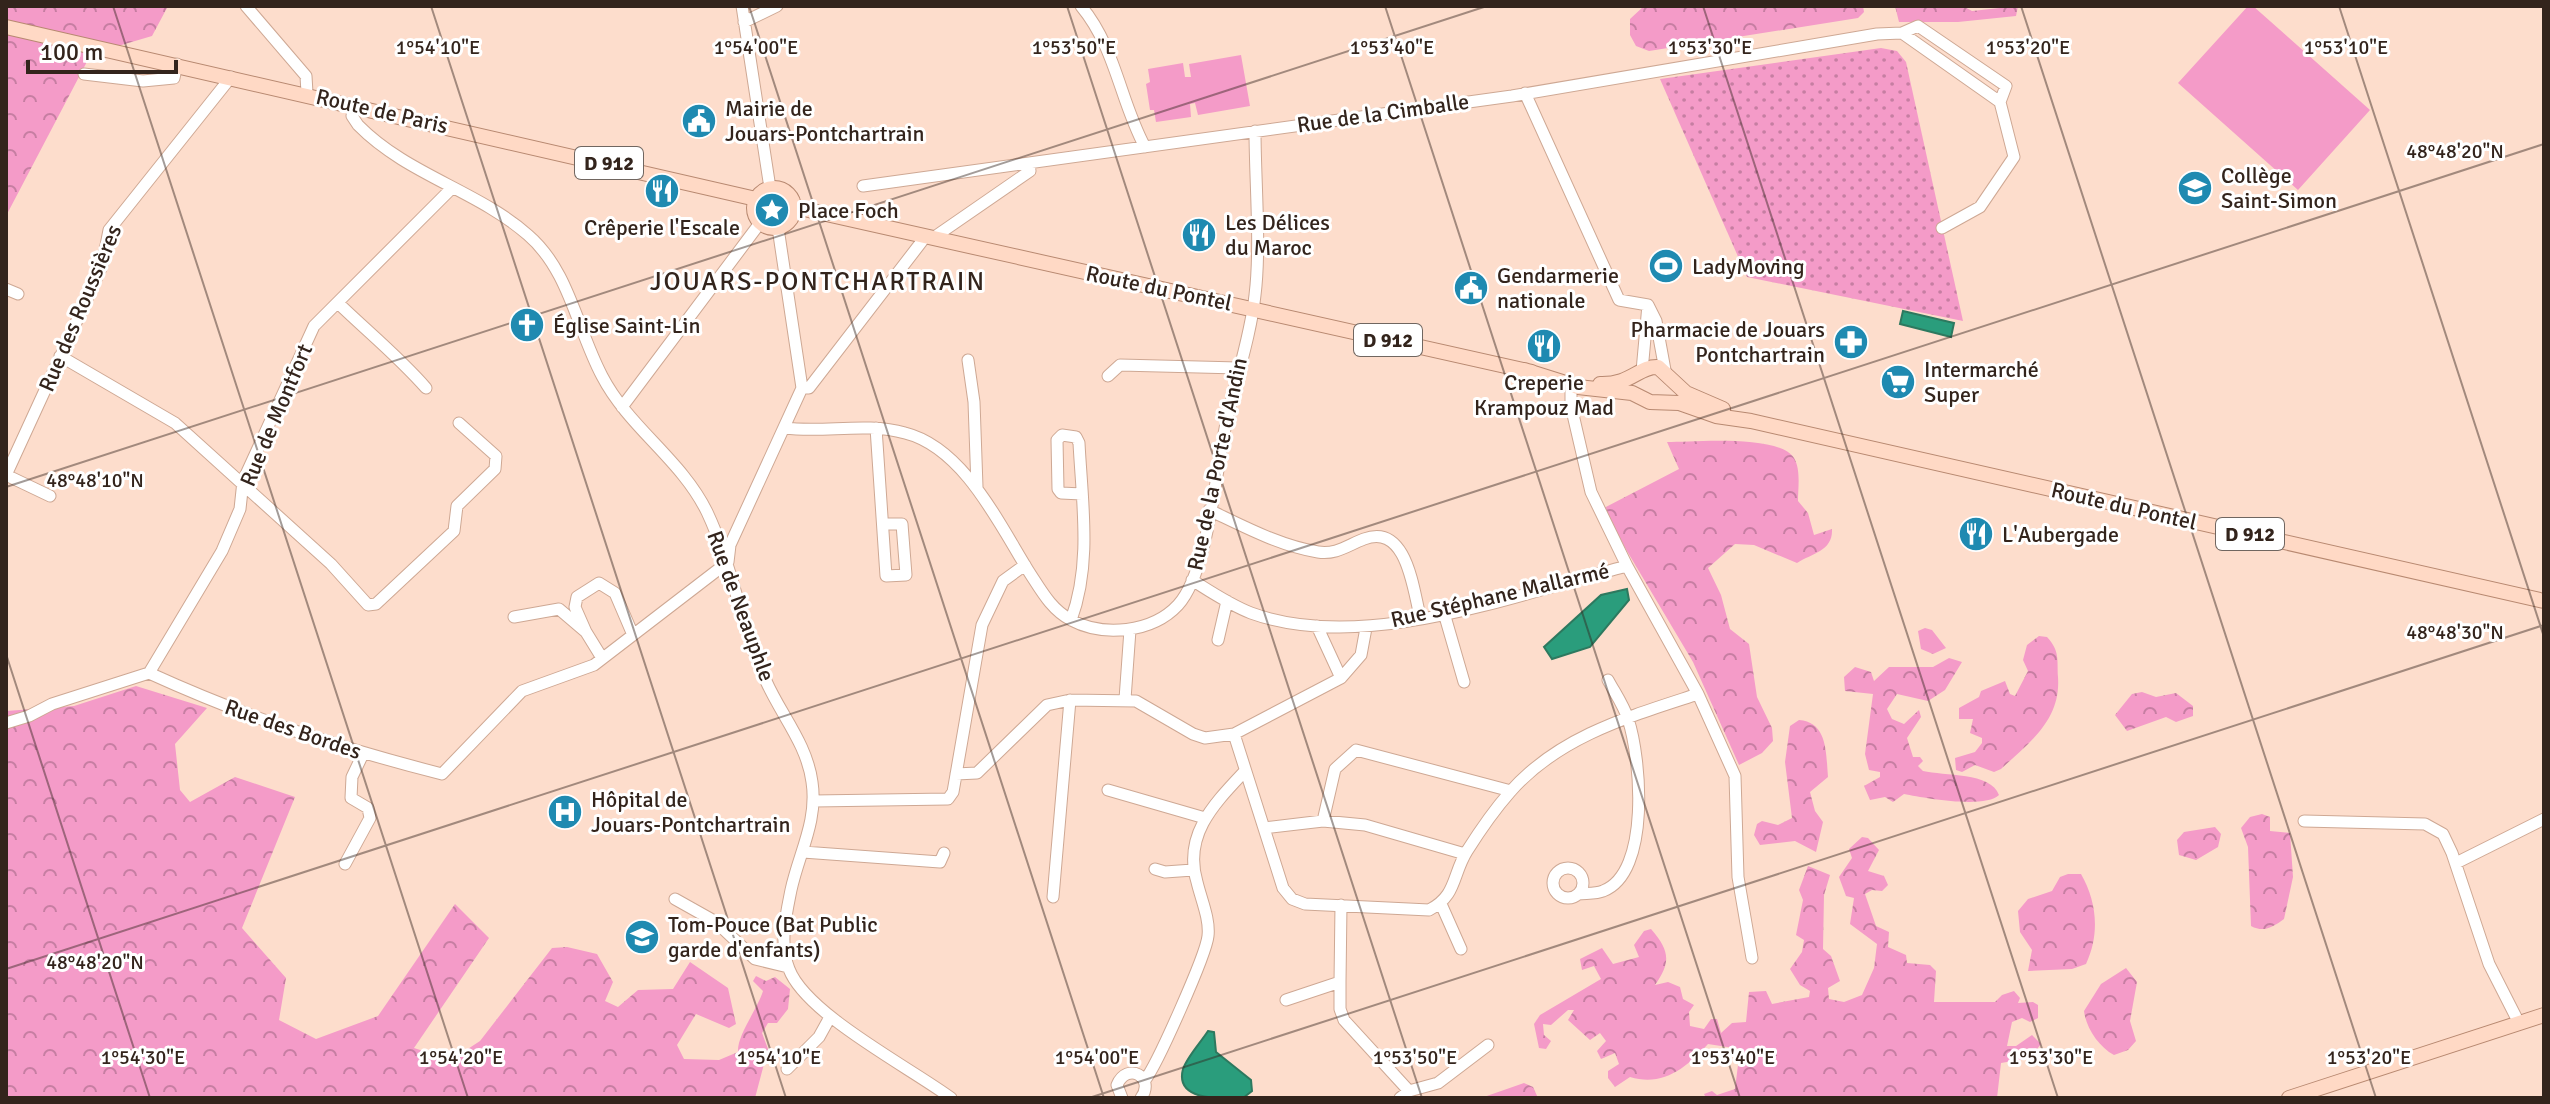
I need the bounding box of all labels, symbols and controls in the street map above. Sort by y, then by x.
scale bar [28,24,176,74]
text: 1°54'10"E [396,35,480,60]
text: 1°54'00"E [714,35,798,60]
text: 1°53'50"E [1032,35,1116,60]
text: 1°53'40"E [1350,35,1434,60]
text: 1°53'30"E [1668,35,1752,60]
text: 1°53'20"E [1986,35,2070,60]
text: 1°53'10"E [2304,35,2388,60]
text: 100 m [40,37,103,67]
street label: Route de Paris [313,83,451,139]
street label: Rue de la Cimballe [1295,88,1471,138]
place label: Mairie de Jouars-Pontchartrain [725,95,925,147]
public building icon: Mairie de Jouars-Pontchartrain [680,102,718,140]
text: 48°48'20"N [2406,139,2504,164]
road number: D 912 [575,147,643,179]
place label: Collège Saint-Simon [2221,162,2337,214]
school or university icon: Collège Saint-Simon [2176,169,2214,207]
restaurant icon: Crêperie l'Escale [643,172,681,210]
place icon: Place Foch [753,191,791,229]
place label: Place Foch [798,197,899,224]
place label: Les Délices du Maroc [1225,209,1330,261]
place label: Crêperie l'Escale [584,214,740,241]
restaurant icon: Les Délices du Maroc [1180,216,1218,254]
street label: Rue des Roussières [33,220,127,396]
sports icon: LadyMoving [1647,247,1685,285]
place label: LadyMoving [1692,253,1805,280]
street label: Route du Pontel [1084,259,1234,317]
place label: Gendarmerie nationale [1497,262,1619,314]
district label: JOUARS-PONTCHARTRAIN [650,266,986,298]
public building icon: Gendarmerie nationale [1452,269,1490,307]
church icon: Église Saint-Lin [508,306,546,344]
place label: Église Saint-Lin [553,312,700,339]
place label: Pharmacie de Jouars Pontchartrain [1631,316,1825,368]
pharmacy icon: Pharmacie de Jouars Pontchartrain [1832,323,1870,361]
road number: D 912 [1354,324,1422,356]
restaurant icon: Creperie Krampouz Mad [1525,327,1563,365]
street label: Rue de Montfort [234,339,318,490]
street label: Rue de la Porte d'Andin [1181,355,1253,573]
place label: Intermarché Super [1924,356,2039,408]
supermarket icon: Intermarché Super [1879,363,1917,401]
place label: Creperie Krampouz Mad [1474,369,1614,421]
text: 48°48'10"N [46,468,144,493]
street label: Route du Pontel [2049,476,2199,536]
restaurant icon: L'Aubergade [1957,515,1995,553]
road number: D 912 [2216,518,2284,550]
place label: L'Aubergade [2002,521,2119,548]
street label: Rue de Neauphle [701,527,781,685]
street label: Rue Stéphane Mallarmé [1388,557,1612,633]
text: 48°48'30"N [2406,620,2504,645]
street label: Rue des Bordes [221,693,365,765]
place label: Hôpital de Jouars-Pontchartrain [591,786,791,838]
hospital icon: Hôpital de Jouars-Pontchartrain [546,793,584,831]
place label: Tom-Pouce (Bat Public garde d'enfants) [668,911,878,963]
school or university icon: Tom-Pouce (Bat Public garde d'enfants) [623,918,661,956]
text: 48°48'20"N [46,950,144,975]
text: 1°54'30"E [101,1045,185,1070]
text: 1°54'20"E [419,1045,503,1070]
text: 1°54'10"E [737,1045,821,1070]
text: 1°54'00"E [1055,1045,1139,1070]
text: 1°53'50"E [1373,1045,1457,1070]
text: 1°53'40"E [1691,1045,1775,1070]
text: 1°53'30"E [2009,1045,2093,1070]
text: 1°53'20"E [2327,1045,2411,1070]

